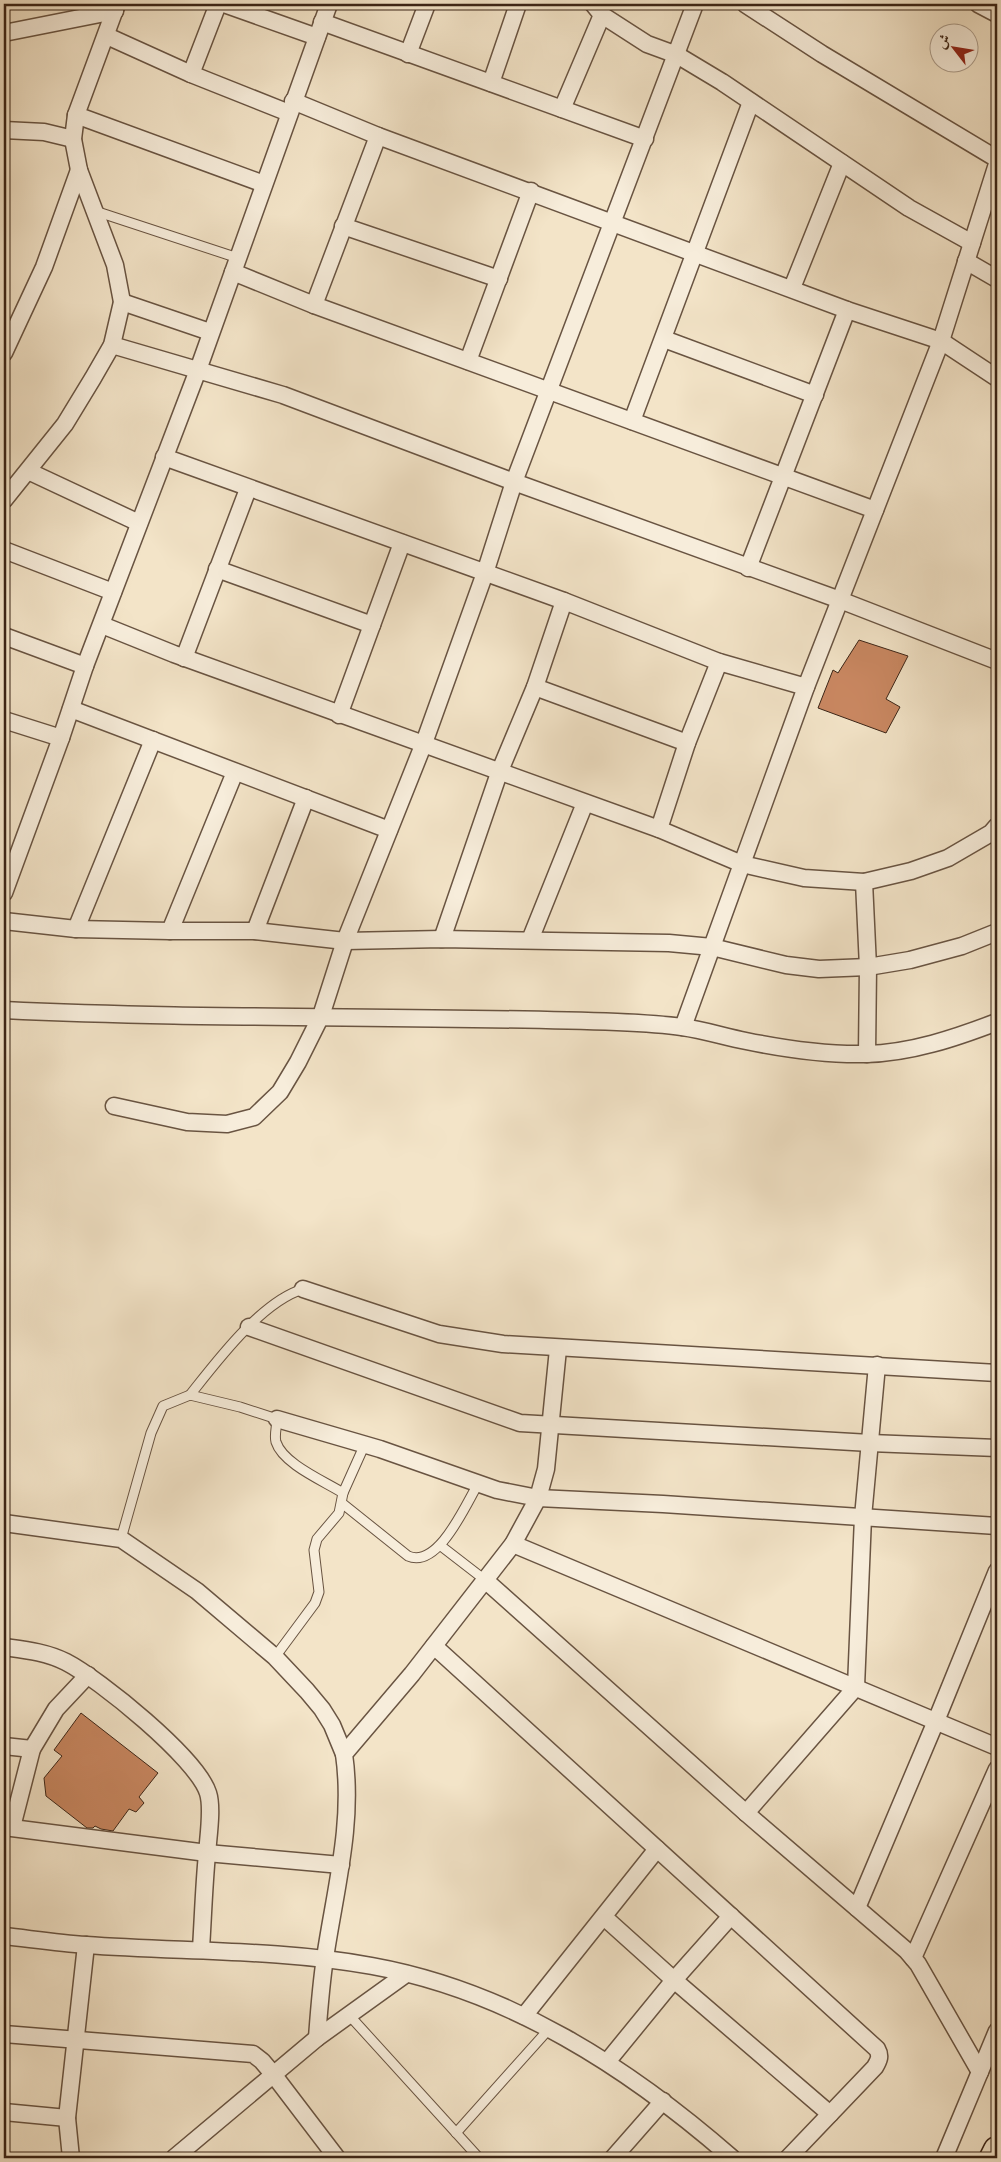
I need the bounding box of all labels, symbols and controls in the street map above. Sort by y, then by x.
north arrow [928,22,978,72]
text: ش [932,31,954,52]

